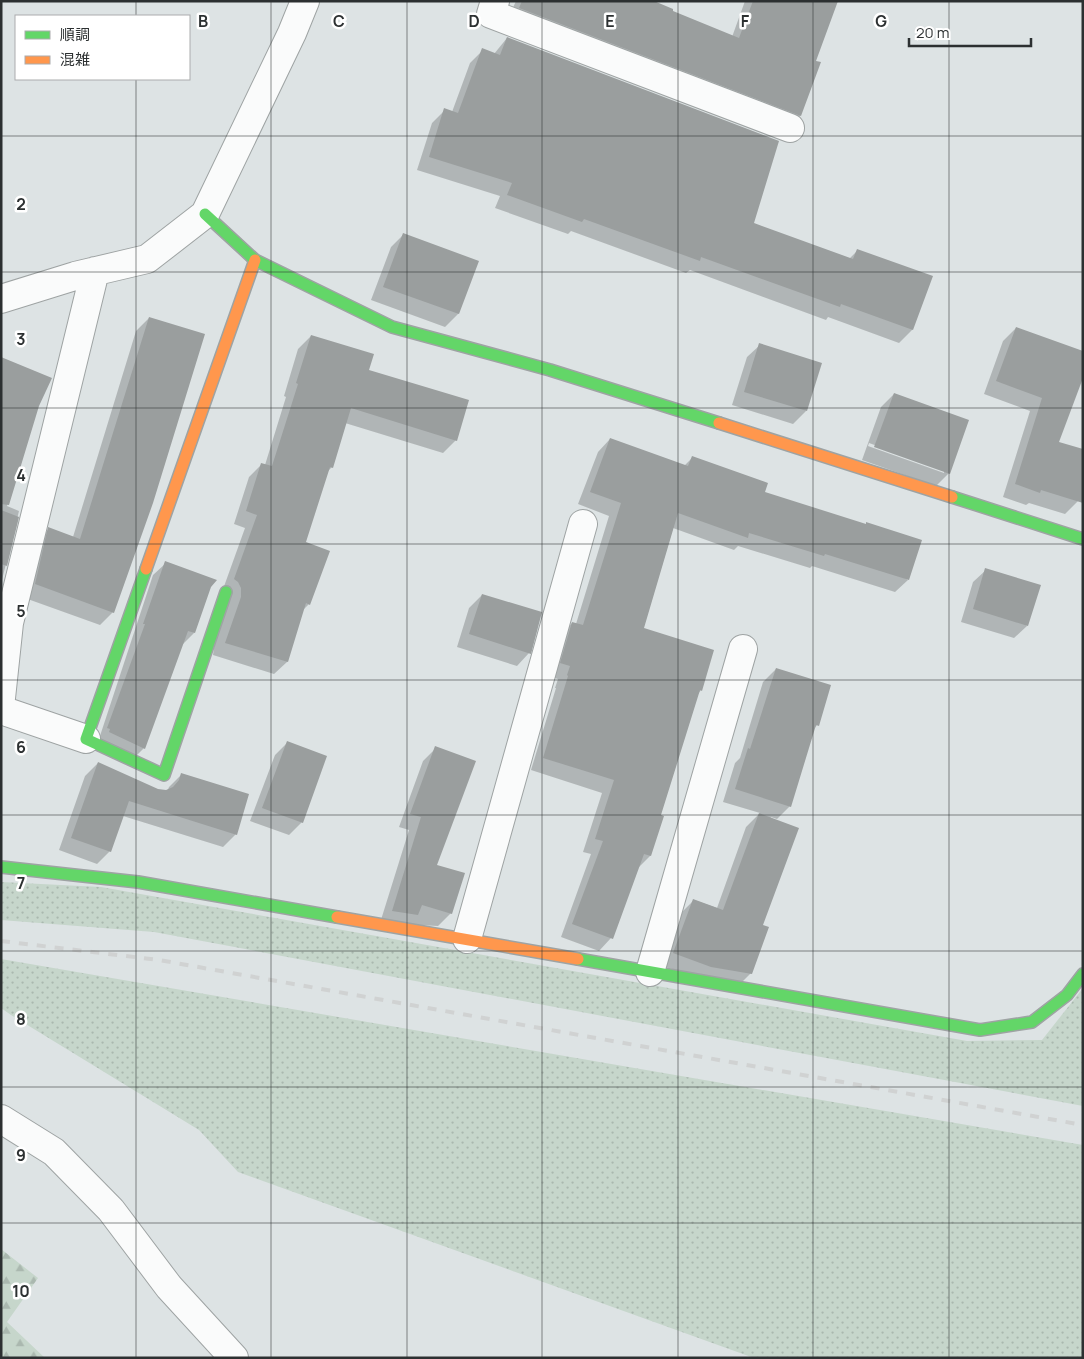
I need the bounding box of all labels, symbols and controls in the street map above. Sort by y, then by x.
text: B [198,10,208,32]
text: C [333,10,345,32]
text: D [468,10,480,32]
text: E [605,10,615,32]
text: F [741,10,750,32]
text: G [875,10,887,32]
legend [15,15,190,80]
scale bar [909,15,1032,47]
text: 20 m [916,22,949,43]
text: 順調 [60,24,90,45]
text: 混雑 [60,49,90,70]
text: 2 [16,193,26,215]
text: 3 [16,328,26,350]
text: 4 [16,464,26,486]
text: 5 [16,600,26,622]
text: 6 [16,736,26,758]
text: 7 [17,872,25,894]
text: 8 [16,1008,26,1030]
text: 9 [16,1144,26,1166]
text: 10 [12,1280,30,1302]

